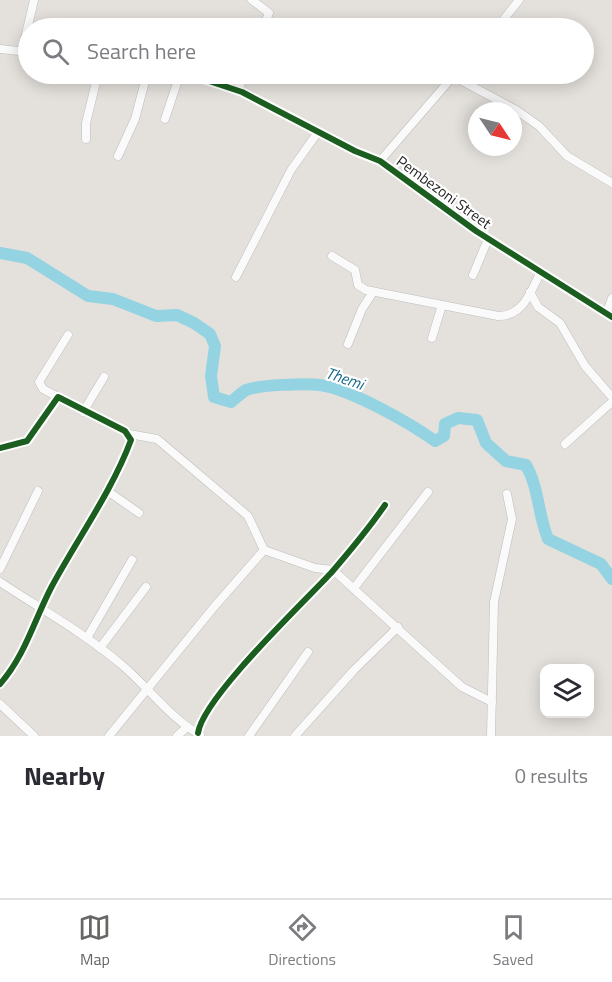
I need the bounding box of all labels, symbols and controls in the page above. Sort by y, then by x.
search box [18,18,594,84]
text: Search here [87,34,196,68]
icon: search [39,35,72,68]
north arrow [468,102,522,156]
street label: Pembezoni Street [392,150,497,235]
water label: Themi [323,360,369,396]
map controls [540,664,594,718]
button: layers [540,664,594,718]
text: Nearby [24,756,105,795]
text: 0 results [515,760,588,791]
tab: Map [78,911,111,971]
tab: Directions [268,911,336,971]
tab: Saved [493,911,534,971]

